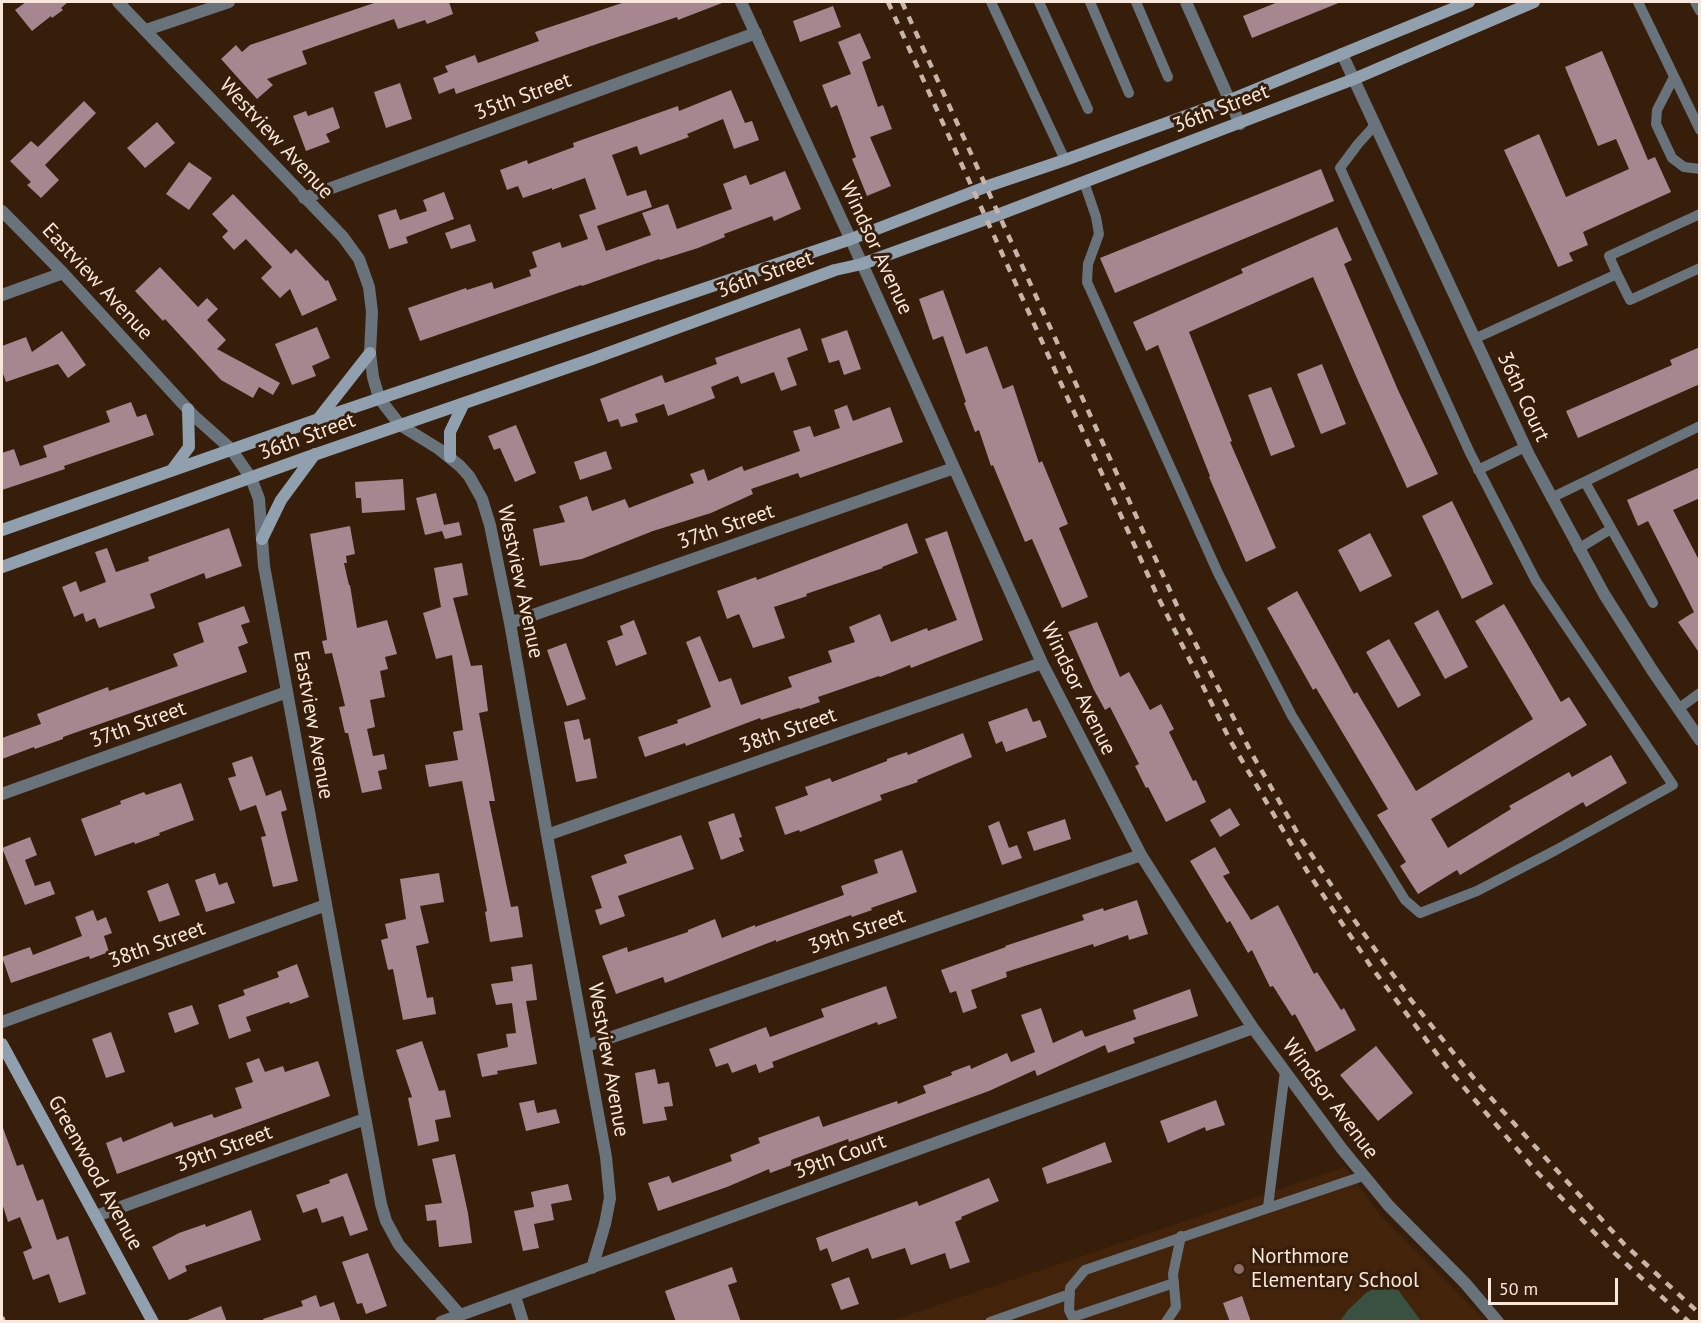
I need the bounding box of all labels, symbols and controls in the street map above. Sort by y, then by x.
street label: 35th Street [471,68,575,126]
street label: Westview Avenue [214,73,338,205]
street label: 36th Street [1169,79,1273,139]
street label: Windsor Avenue [834,177,918,319]
street label: Eastview Avenue [36,218,158,346]
street label: 36th Street [713,246,817,304]
street label: 36th Court [1491,348,1555,446]
street label: 36th Street [255,408,359,466]
street label: 37th Street [675,499,777,555]
street label: Westview Avenue [491,503,549,661]
street label: Windsor Avenue [1035,619,1121,759]
street label: Eastview Avenue [288,649,338,801]
street label: 37th Street [87,696,189,754]
street label: 38th Street [736,703,840,759]
street label: 39th Street [805,904,909,960]
street label: 38th Street [105,916,209,974]
street label: Westview Avenue [582,981,634,1139]
street label: Windsor Avenue [1277,1034,1383,1164]
street label: Greenwood Avenue [42,1091,148,1255]
street label: 39th Street [172,1120,276,1178]
street label: 39th Court [791,1129,889,1185]
place label: Northmore Elementary School [1251,1244,1419,1294]
marker: Northmore Elementary School [1232,1262,1246,1276]
scale bar [1491,1266,1622,1304]
text: 50 m [1499,1277,1538,1300]

